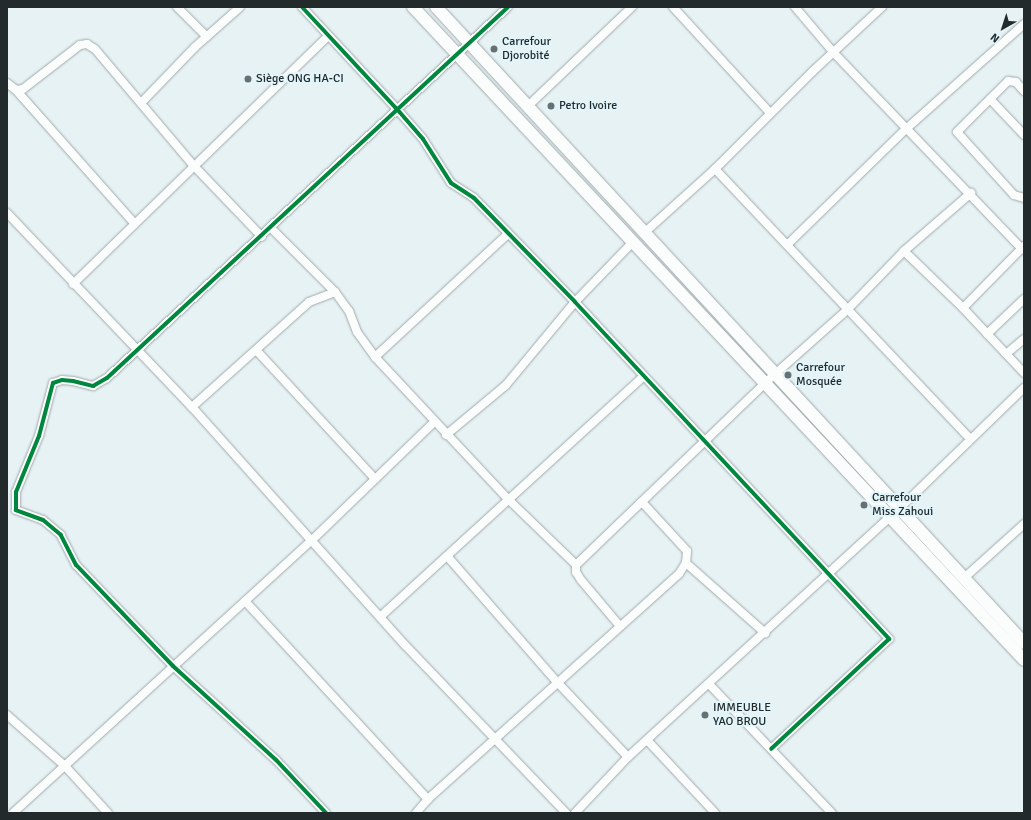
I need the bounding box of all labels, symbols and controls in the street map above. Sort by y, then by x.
north arrow [983,8,1023,48]
text: N [988,30,1002,45]
place label: Carrefour Djorobité [502,35,551,63]
marker: Carrefour Djorobité [489,44,499,54]
place label: Siège ONG HA-CI [256,72,344,86]
marker: Siège ONG HA-CI [243,74,253,84]
place label: Petro Ivoire [559,99,617,113]
marker: Petro Ivoire [546,101,556,111]
place label: Carrefour Mosquée [796,361,845,389]
marker: Carrefour Mosquée [783,370,793,380]
place label: Carrefour Miss Zahoui [872,491,933,519]
marker: Carrefour Miss Zahoui [859,500,869,510]
place label: IMMEUBLE YAO BROU [713,701,771,729]
marker: IMMEUBLE YAO BROU [700,710,710,720]

